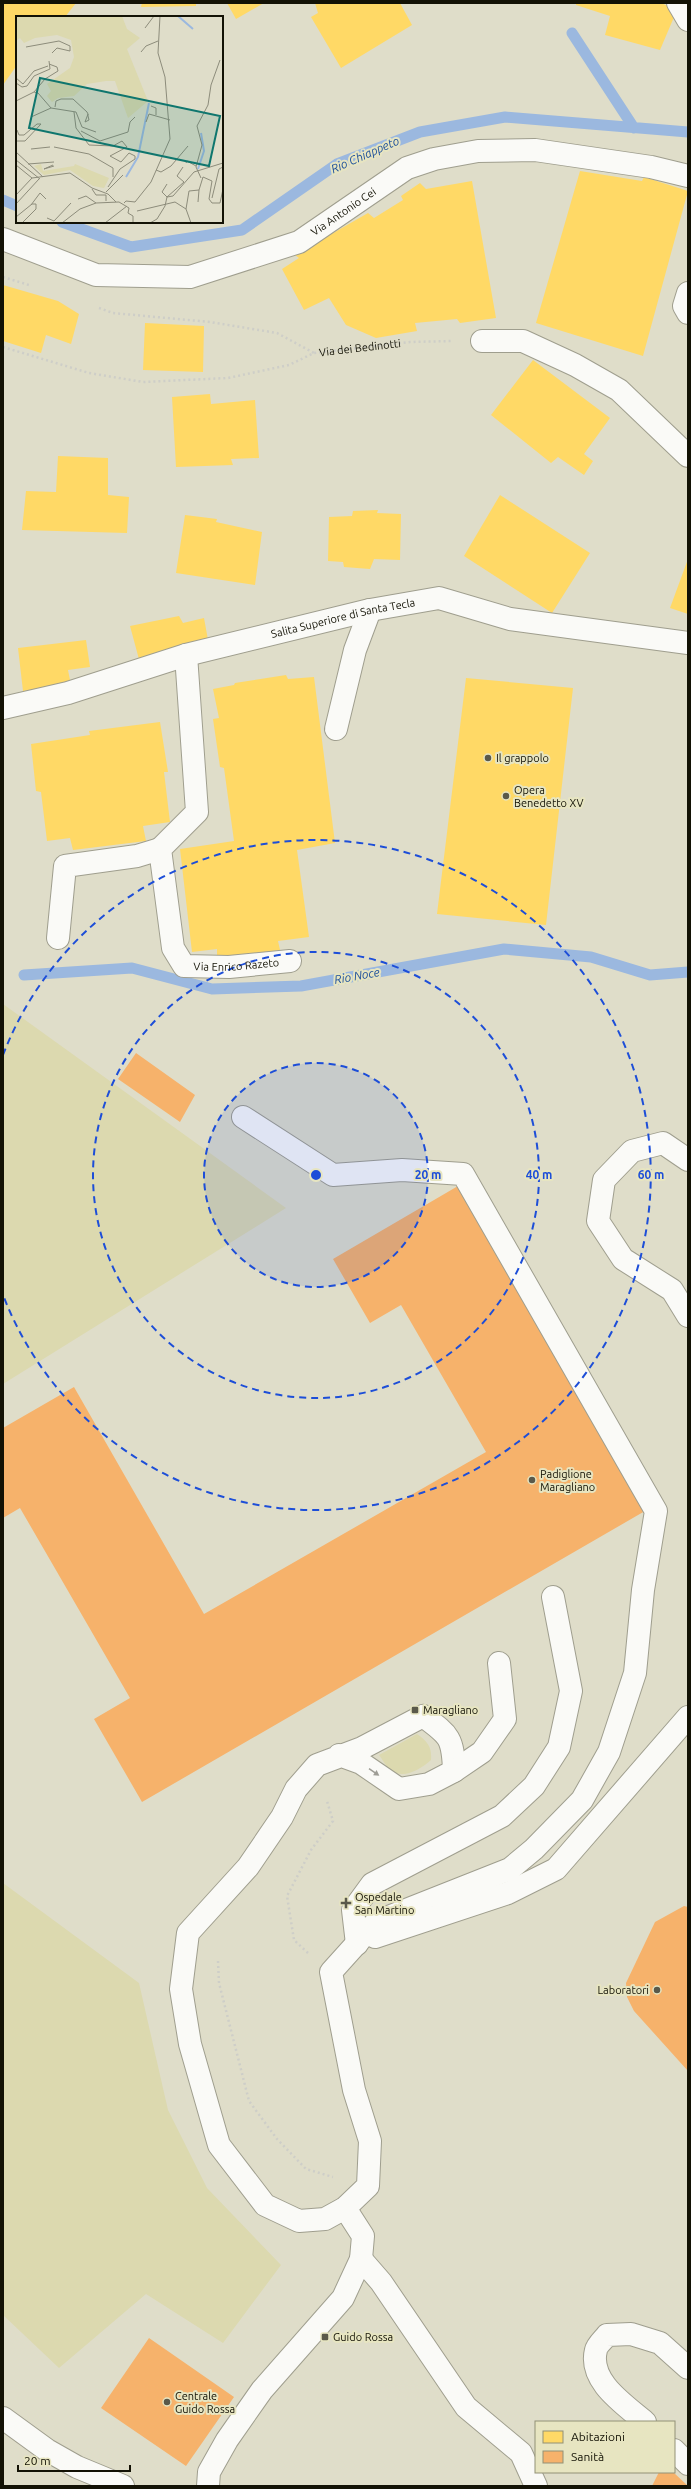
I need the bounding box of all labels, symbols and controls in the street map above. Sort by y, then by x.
inset map [16,16,223,223]
water label: Rio Chiappeto [329,134,401,175]
street label: Via Antonio Cei [309,185,378,238]
street label: Via dei Bedinotti [318,337,401,358]
street label: Salita Superiore di Santa Tecla [270,596,416,640]
place label: Il grappolo [496,752,549,764]
marker: Il grappolo [483,753,493,763]
place label: Opera Benedetto XV [514,784,583,809]
marker: Opera Benedetto XV [501,791,511,801]
street label: Via Enrico Razeto [193,956,280,973]
water label: Rio Noce [333,965,381,986]
centre of rings [309,1168,323,1182]
text: 20 m [415,1168,441,1181]
text: 40 m [526,1168,552,1181]
text: 60 m [638,1168,664,1181]
place label: Padiglione Maragliano [540,1468,595,1493]
marker: Padiglione Maragliano [527,1475,537,1485]
place label: Maragliano [423,1704,478,1716]
marker: Maragliano [410,1705,420,1715]
one-way arrow [369,1768,379,1776]
place label: Ospedale San Martino [355,1891,414,1916]
marker: Ospedale San Martino [340,1897,352,1909]
place label: Laboratori [597,1984,649,1996]
marker: Laboratori [652,1985,662,1995]
place label: Guido Rossa [333,2331,393,2343]
marker: Guido Rossa [320,2332,330,2342]
place label: Centrale Guido Rossa [175,2390,235,2415]
marker: Centrale Guido Rossa [162,2397,172,2407]
legend [535,2421,675,2473]
text: Abitazioni [571,2430,625,2443]
scale bar [18,2447,130,2473]
text: Sanità [571,2450,604,2463]
text: 20 m [24,2454,51,2467]

